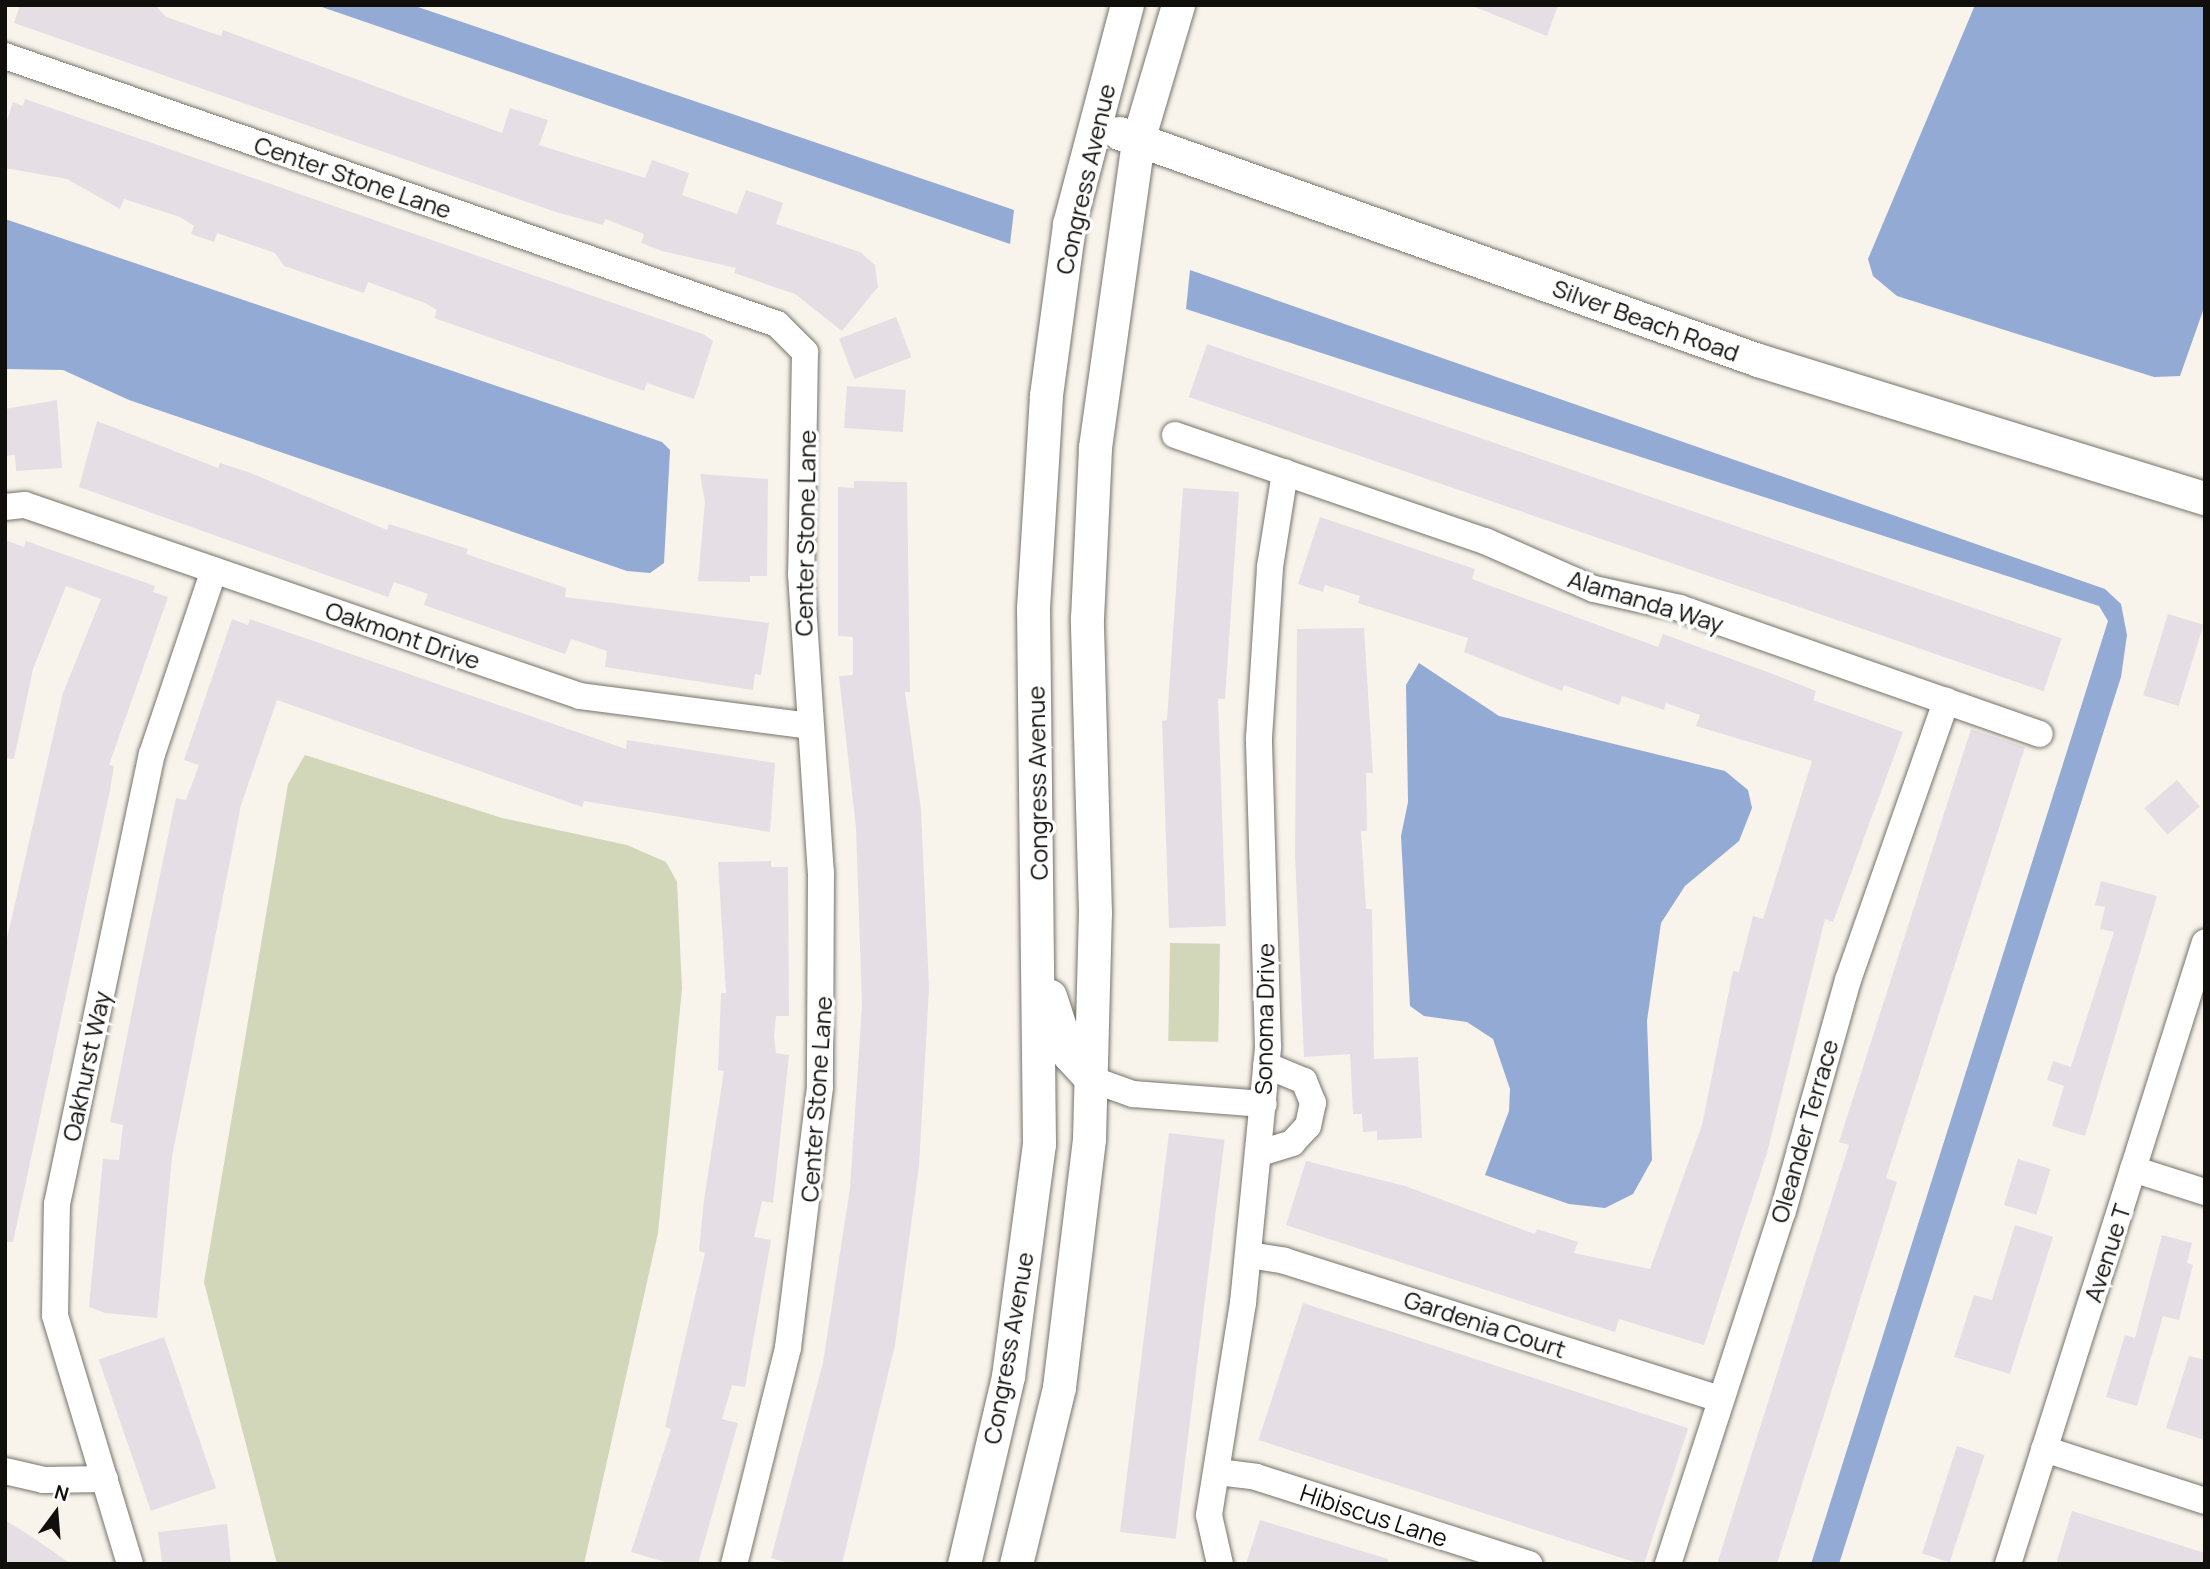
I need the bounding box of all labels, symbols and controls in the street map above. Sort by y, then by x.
street label: Congress Avenue [1049,81,1121,277]
street label: Center Stone Lane [251,130,455,224]
street label: Silver Beach Road [1549,273,1743,367]
street label: Center Stone Lane [789,429,821,637]
street label: Alamanda Way [1565,564,1727,638]
street label: Oakmont Drive [322,595,484,675]
street label: Congress Avenue [1021,686,1053,880]
street label: Sonoma Drive [1248,943,1280,1095]
street label: Oakhurst Way [56,988,116,1144]
street label: Center Stone Lane [794,995,838,1203]
street label: Oleander Terrace [1764,1036,1844,1226]
street label: Avenue T [2078,1200,2136,1306]
street label: Congress Avenue [977,1250,1039,1446]
street label: Gardenia Court [1400,1284,1570,1364]
north arrow [21,1478,91,1548]
text: N [52,1478,72,1507]
street label: Hibiscus Lane [1297,1478,1451,1552]

